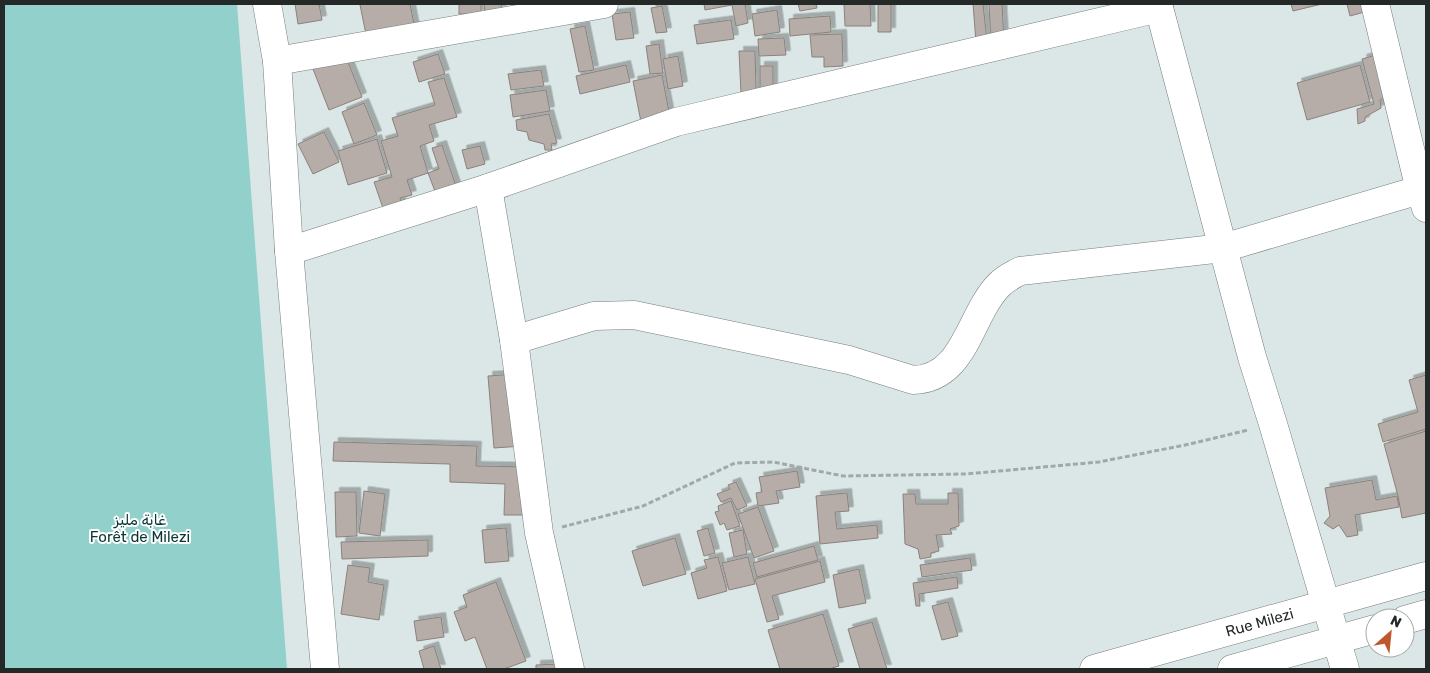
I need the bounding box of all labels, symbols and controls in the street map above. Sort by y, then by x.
park label: غابة مليز Forêt de Milezi [90,511,190,546]
street label: Rue Milezi [1224,605,1296,641]
north arrow [1365,608,1415,658]
text: N [1387,612,1404,632]

